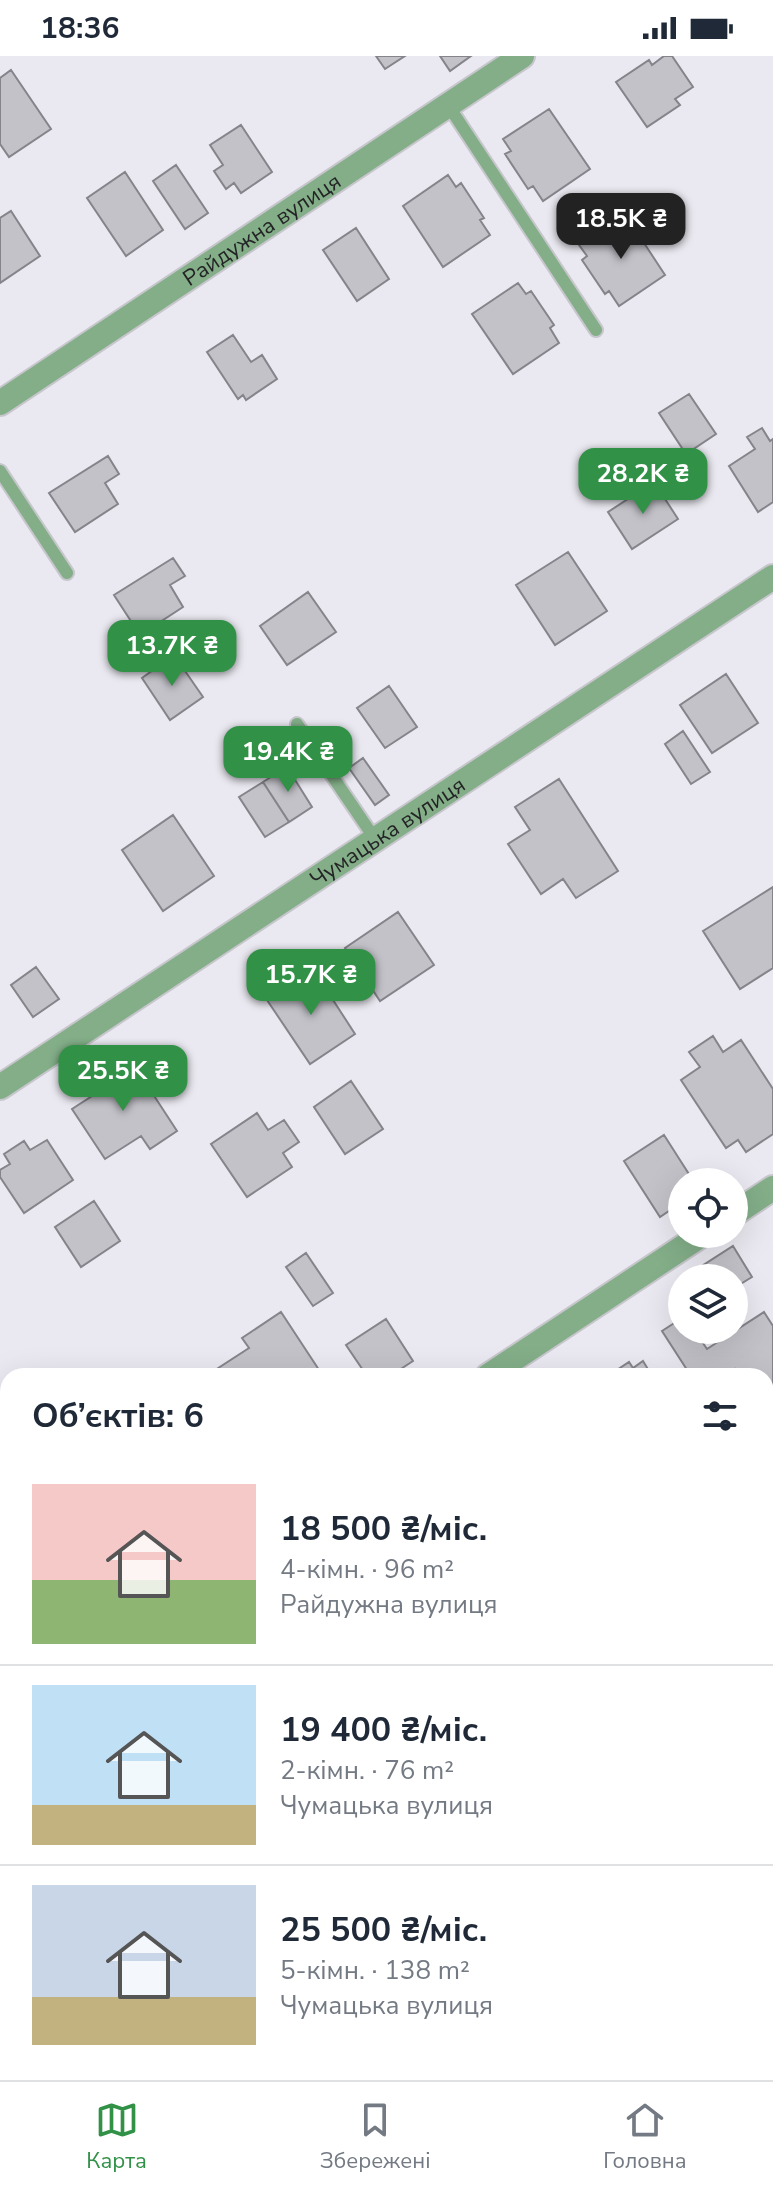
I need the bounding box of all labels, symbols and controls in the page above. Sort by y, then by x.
text: 18:36 [40,8,119,49]
street label: Райдужна вулиця [177,167,347,293]
pin: 18.5K ₴ [547,193,695,261]
text: 18.5K ₴ [574,201,668,236]
pin: 28.2K ₴ [569,448,717,516]
text: 28.2K ₴ [596,456,690,491]
pin: 13.7K ₴ [98,620,246,688]
text: 13.7K ₴ [125,628,219,663]
pin: 19.4K ₴ [214,726,362,794]
text: 19.4K ₴ [241,734,335,769]
street label: Чумацька вулиця [304,770,471,894]
pin: 15.7K ₴ [237,949,385,1017]
text: 15.7K ₴ [264,957,358,992]
pin: 25.5K ₴ [49,1045,197,1113]
text: 25.5K ₴ [76,1053,170,1088]
map controls [668,1168,748,1344]
button: locate [668,1168,748,1248]
button: layers [668,1264,748,1344]
text: Об’єктів: 6 [32,1393,204,1439]
icon: filters [698,1394,742,1438]
text: 18 500 ₴/міс. [280,1506,487,1552]
icon: home [96,1516,192,1612]
text: 4-кімн. · 96 m² [280,1552,454,1587]
text: Райдужна вулиця [280,1587,497,1622]
text: 19 400 ₴/міс. [280,1707,487,1753]
icon: home [96,1717,192,1813]
text: 2-кімн. · 76 m² [280,1753,454,1788]
text: Чумацька вулиця [280,1788,493,1823]
text: 25 500 ₴/міс. [280,1907,487,1953]
icon: home [96,1917,192,2013]
text: 5-кімн. · 138 m² [280,1953,470,1988]
text: Чумацька вулиця [280,1988,493,2023]
tab: Карта [86,2098,147,2176]
tab: Збережені [320,2098,431,2176]
tab: Головна [603,2098,687,2176]

